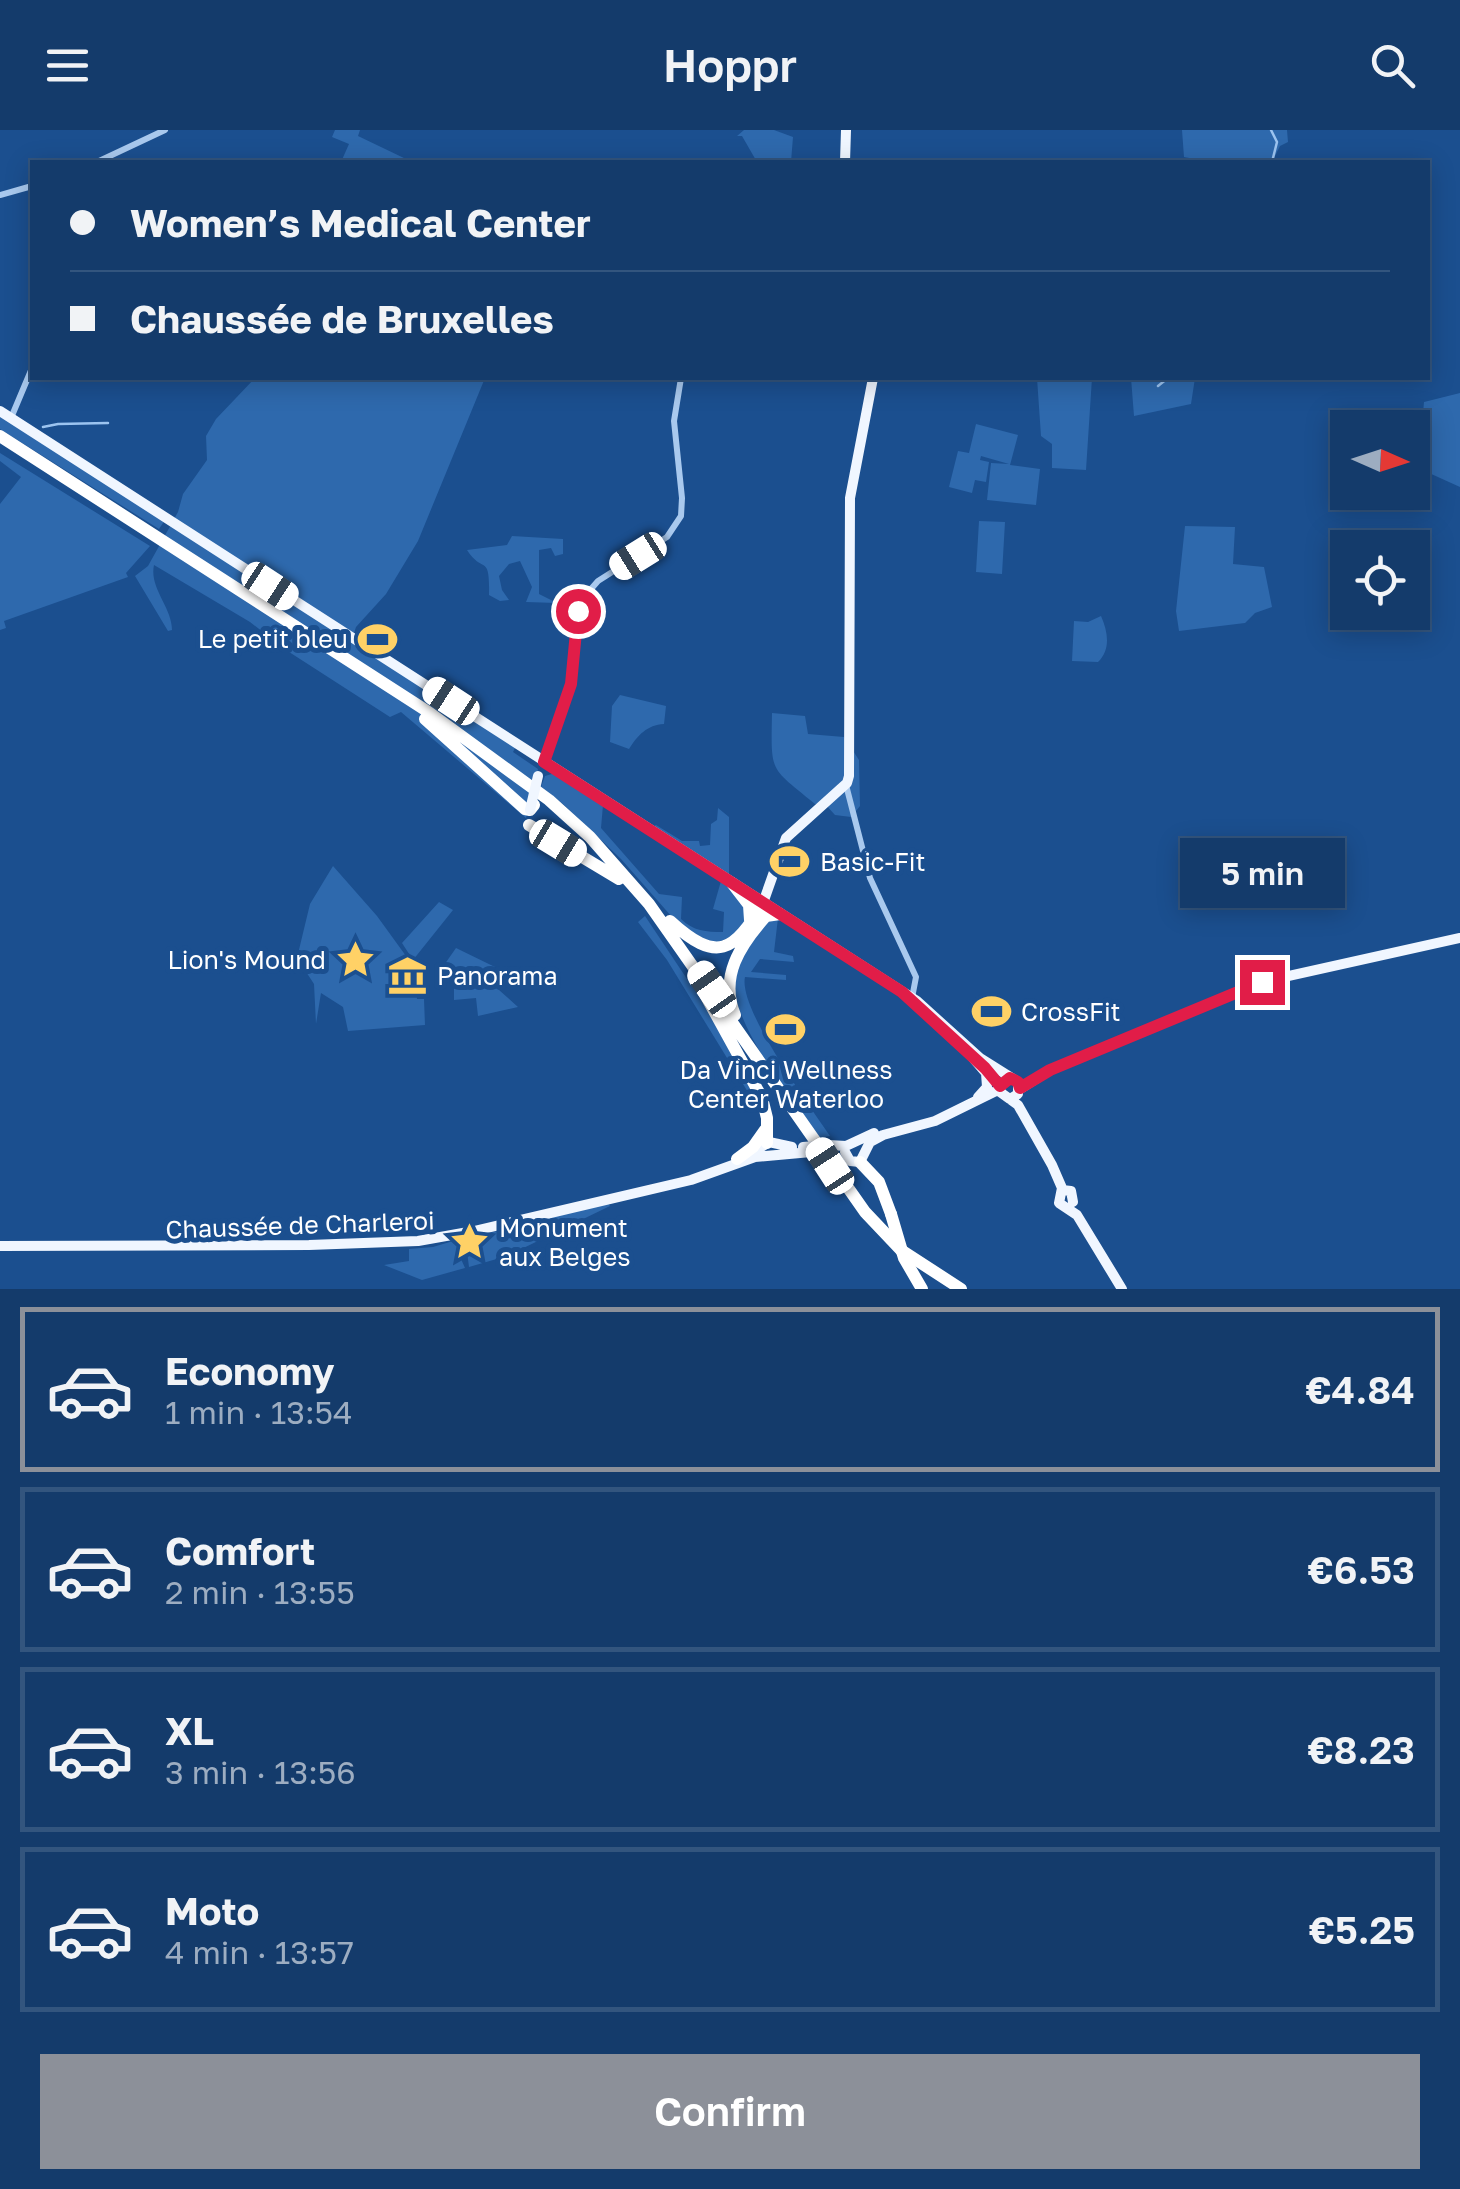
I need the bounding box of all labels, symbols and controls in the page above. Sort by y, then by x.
icon: menu [40,38,95,93]
text: Hoppr [663,38,797,92]
icon: search [1365,38,1420,93]
text: Women’s Medical Center [130,200,591,245]
text: Chaussée de Bruxelles [130,296,554,341]
north arrow [1330,410,1430,510]
map controls [1330,410,1430,630]
car [605,527,671,585]
button: locate [1330,530,1430,630]
car [237,557,303,615]
route start [556,589,601,634]
sports icon: Le petit bleu [357,618,399,660]
place label: Le petit bleu [198,623,348,654]
car [418,672,484,730]
car [525,815,591,871]
callout: 5 min [1180,837,1344,907]
sports icon: Basic-Fit [769,841,811,883]
place label: Basic-Fit [820,846,926,877]
text: 5 min [1221,854,1304,892]
place icon: Lion's Mound [335,939,377,981]
place label: Lion's Mound [168,944,326,975]
museum icon: Panorama [386,955,428,997]
car [683,956,741,1022]
place label: Panorama [437,960,558,991]
route end [1240,960,1285,1005]
sports icon: CrossFit [970,991,1012,1033]
place label: CrossFit [1021,996,1121,1027]
sports icon: Da Vinci Wellness Center Waterloo [765,1008,807,1050]
place label: Da Vinci Wellness Center Waterloo [679,1054,893,1114]
car [801,1133,859,1199]
street label: Chaussée de Charleroi [165,1204,435,1245]
place label: Monument aux Belges [499,1212,630,1272]
place icon: Monument aux Belges [448,1221,490,1263]
icon: car [45,1345,135,1435]
text: Economy [165,1348,334,1393]
text: €4.84 [1305,1367,1415,1412]
text: 1 min · 13:54 [165,1393,353,1431]
icon: car [45,1525,135,1615]
text: Comfort [165,1528,315,1573]
text: €6.53 [1308,1547,1415,1592]
text: 2 min · 13:55 [165,1573,355,1611]
icon: car [45,1705,135,1795]
text: XL [165,1708,214,1753]
text: €8.23 [1307,1727,1415,1772]
text: 3 min · 13:56 [165,1753,356,1791]
icon: car [45,1885,135,1975]
text: Moto [165,1888,259,1933]
text: €5.25 [1309,1907,1415,1952]
text: 4 min · 13:57 [165,1933,354,1971]
button: Confirm [40,2054,1420,2169]

